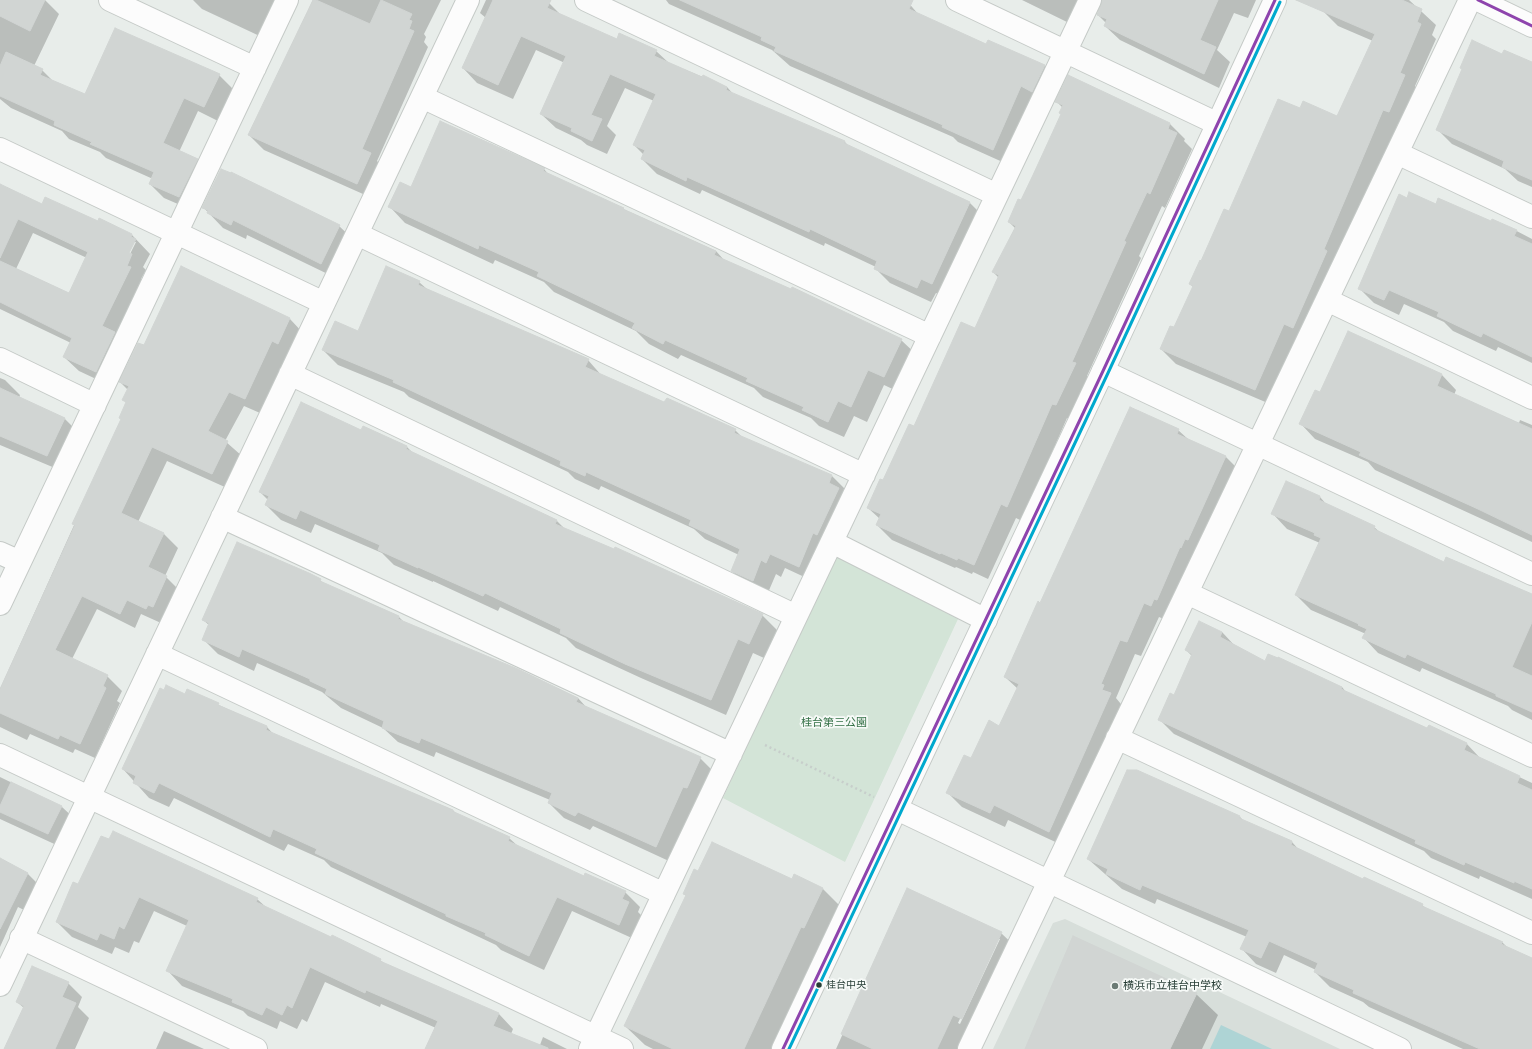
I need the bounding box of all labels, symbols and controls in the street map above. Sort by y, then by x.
park label: 桂台第三公園 [801,716,867,730]
place label: 桂台中央 [826,979,866,991]
place label: 横浜市立桂台中学校 [1123,979,1222,993]
marker: 桂台中央 [814,980,824,990]
marker: 横浜市立桂台中学校 [1110,981,1120,991]

